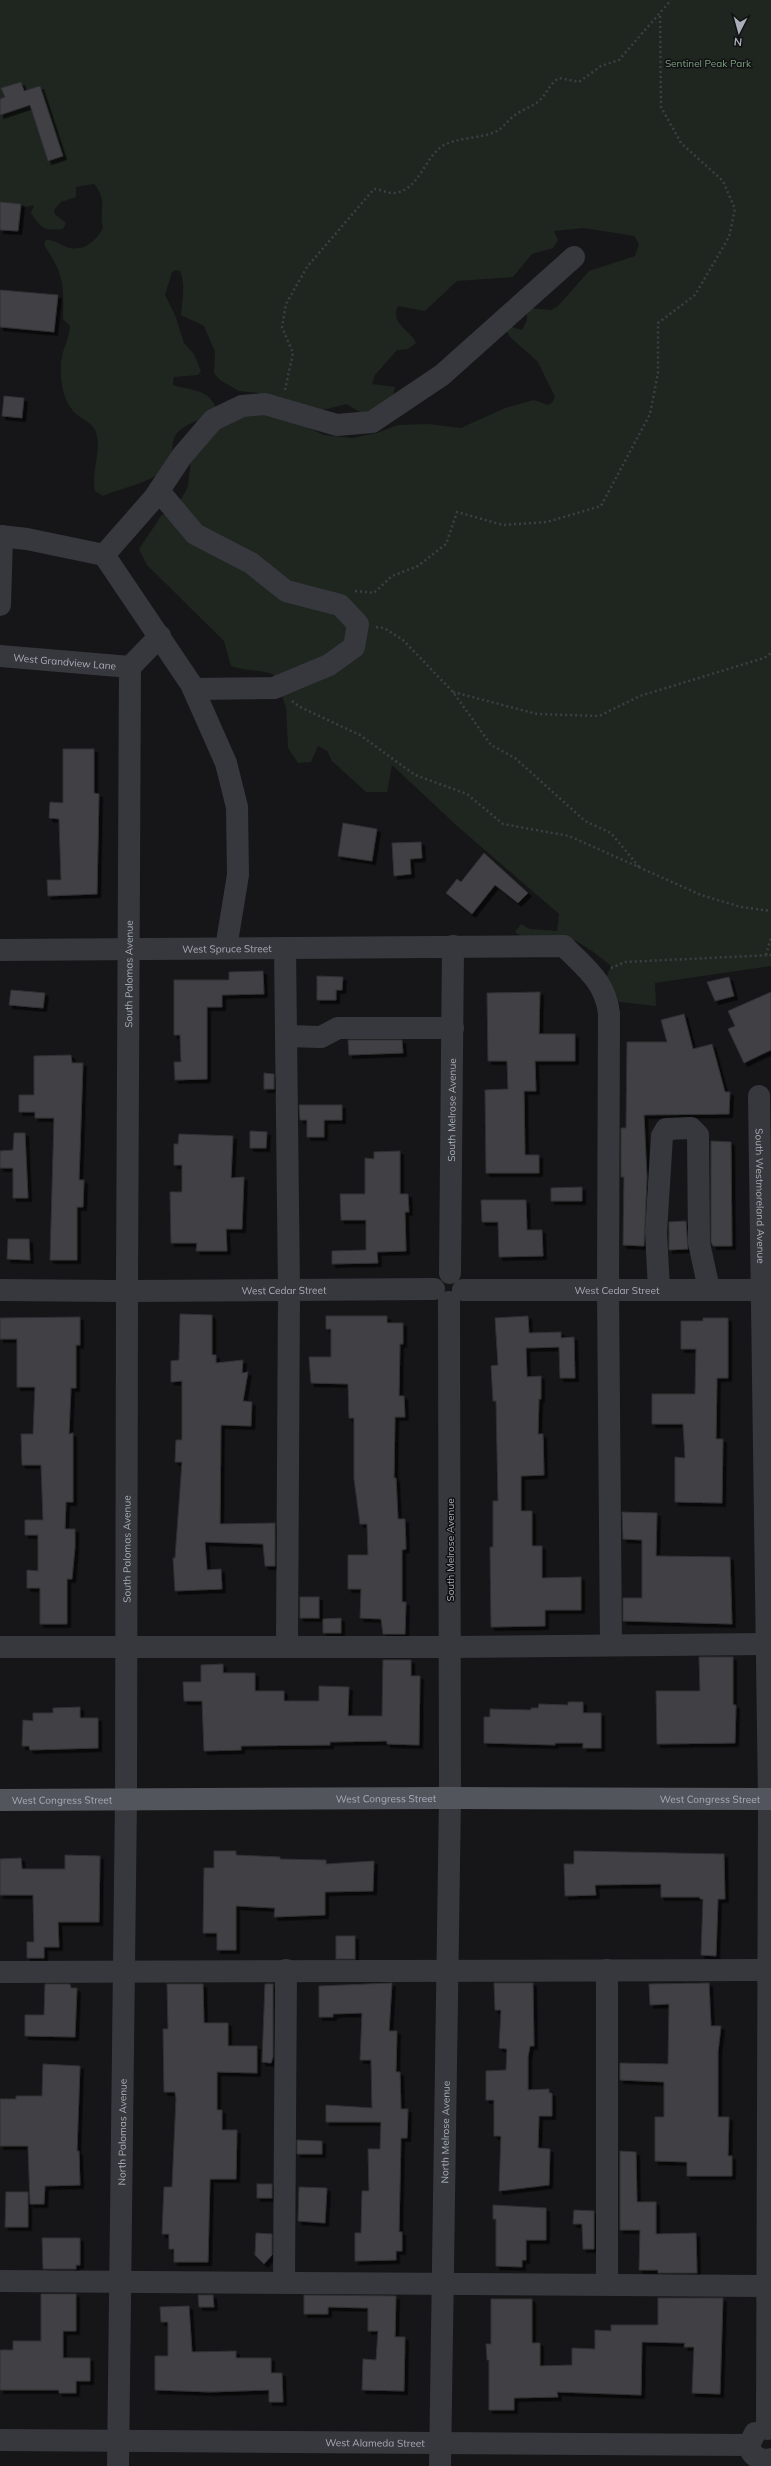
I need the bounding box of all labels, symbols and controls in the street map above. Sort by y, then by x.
north arrow [719,12,759,52]
text: N [733,35,743,49]
park label: Sentinel Peak Park [665,57,752,70]
street label: West Grandview Lane [13,651,117,672]
street label: South Palomas Avenue [122,920,135,1028]
street label: West Spruce Street [182,942,272,955]
street label: South Melrose Avenue [445,1058,458,1162]
street label: South Westmoreland Avenue [753,1128,768,1264]
street label: West Cedar Street [241,1283,327,1297]
street label: West Cedar Street [575,1284,660,1297]
street label: South Palomas Avenue [120,1495,133,1603]
street label: South Melrose Avenue [444,1498,457,1602]
street label: West Congress Street [336,1792,437,1805]
street label: West Congress Street [660,1792,761,1805]
street label: West Congress Street [12,1793,113,1806]
street label: North Palomas Avenue [115,2079,129,2185]
street label: North Melrose Avenue [438,2081,452,2184]
street label: West Alameda Street [325,2436,425,2449]

